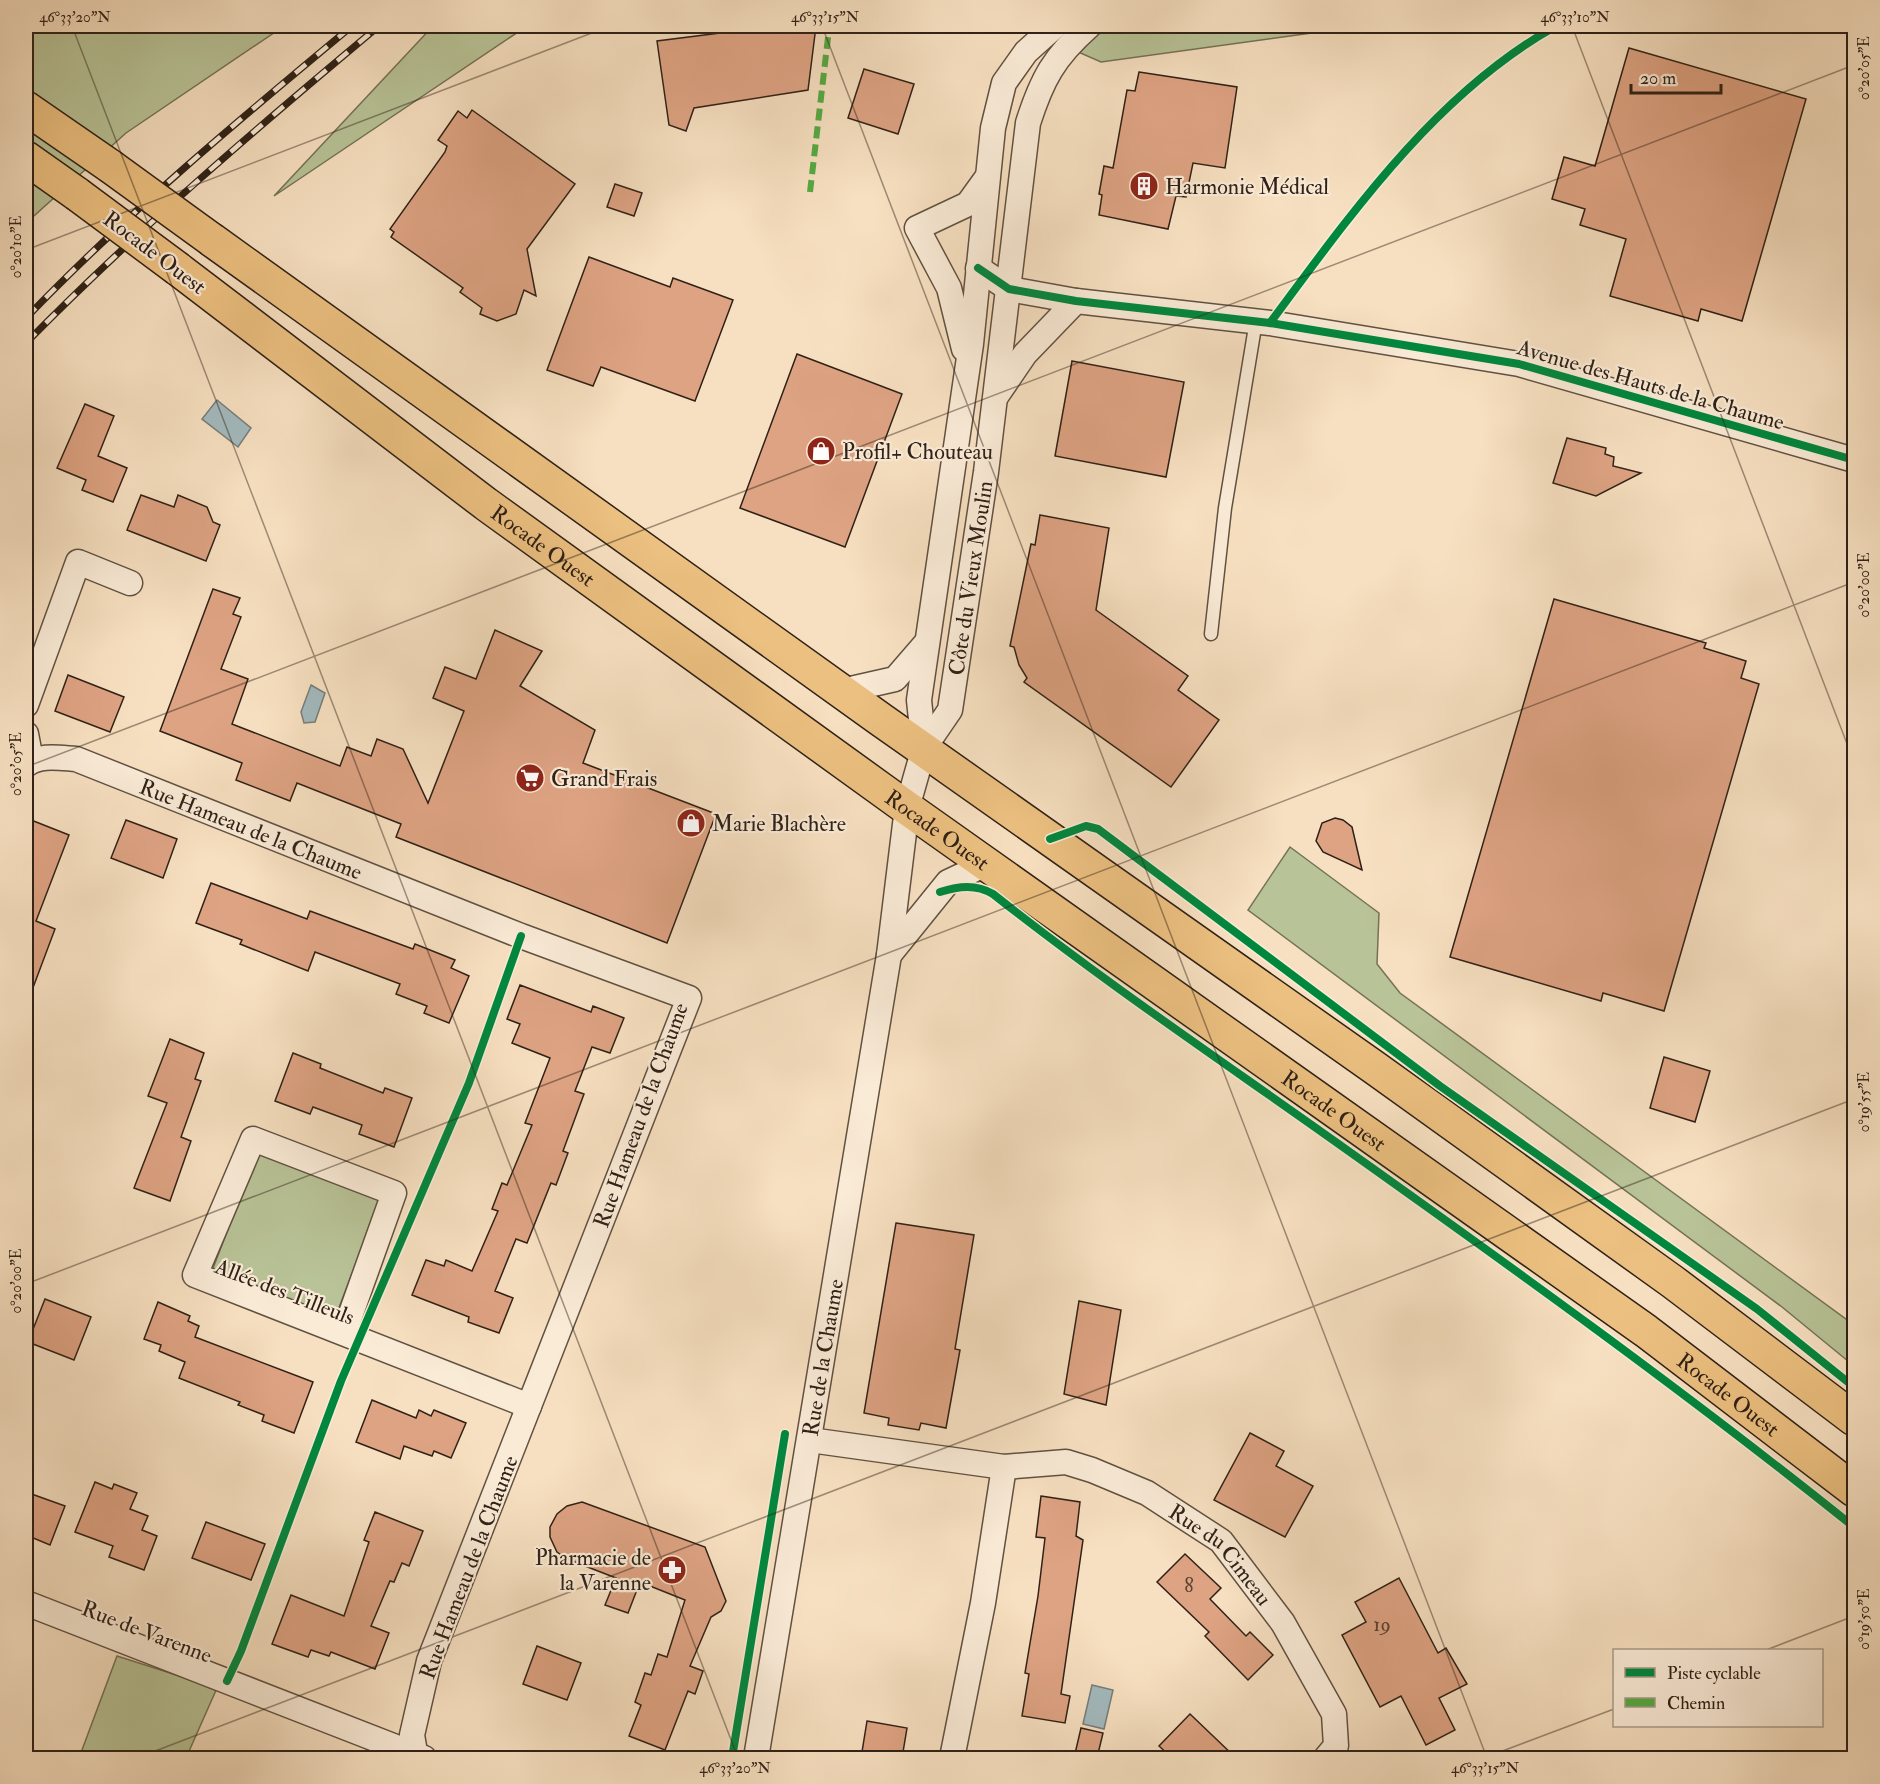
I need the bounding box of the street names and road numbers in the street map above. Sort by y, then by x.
street label: Rocade Ouest [97,205,211,301]
street label: Avenue des Hauts de la Chaume [1513,333,1787,437]
street label: Côte du Vieux Moulin [942,479,1000,677]
street label: Rocade Ouest [485,499,600,593]
street label: Rue Hameau de la Chaume [135,773,366,886]
street label: Rocade Ouest [879,784,995,877]
street label: Rue Hameau de la Chaume [587,999,695,1232]
street label: Rocade Ouest [1276,1064,1391,1158]
street label: Allée des Tilleuls [210,1252,358,1331]
street label: Rue de la Chaume [797,1277,850,1438]
street label: Rocade Ouest [1671,1347,1785,1443]
street label: Rue Hameau de la Chaume [413,1452,525,1683]
street label: Rue du Cimeau [1163,1498,1278,1611]
street label: Rue de Varenne [78,1594,216,1670]

